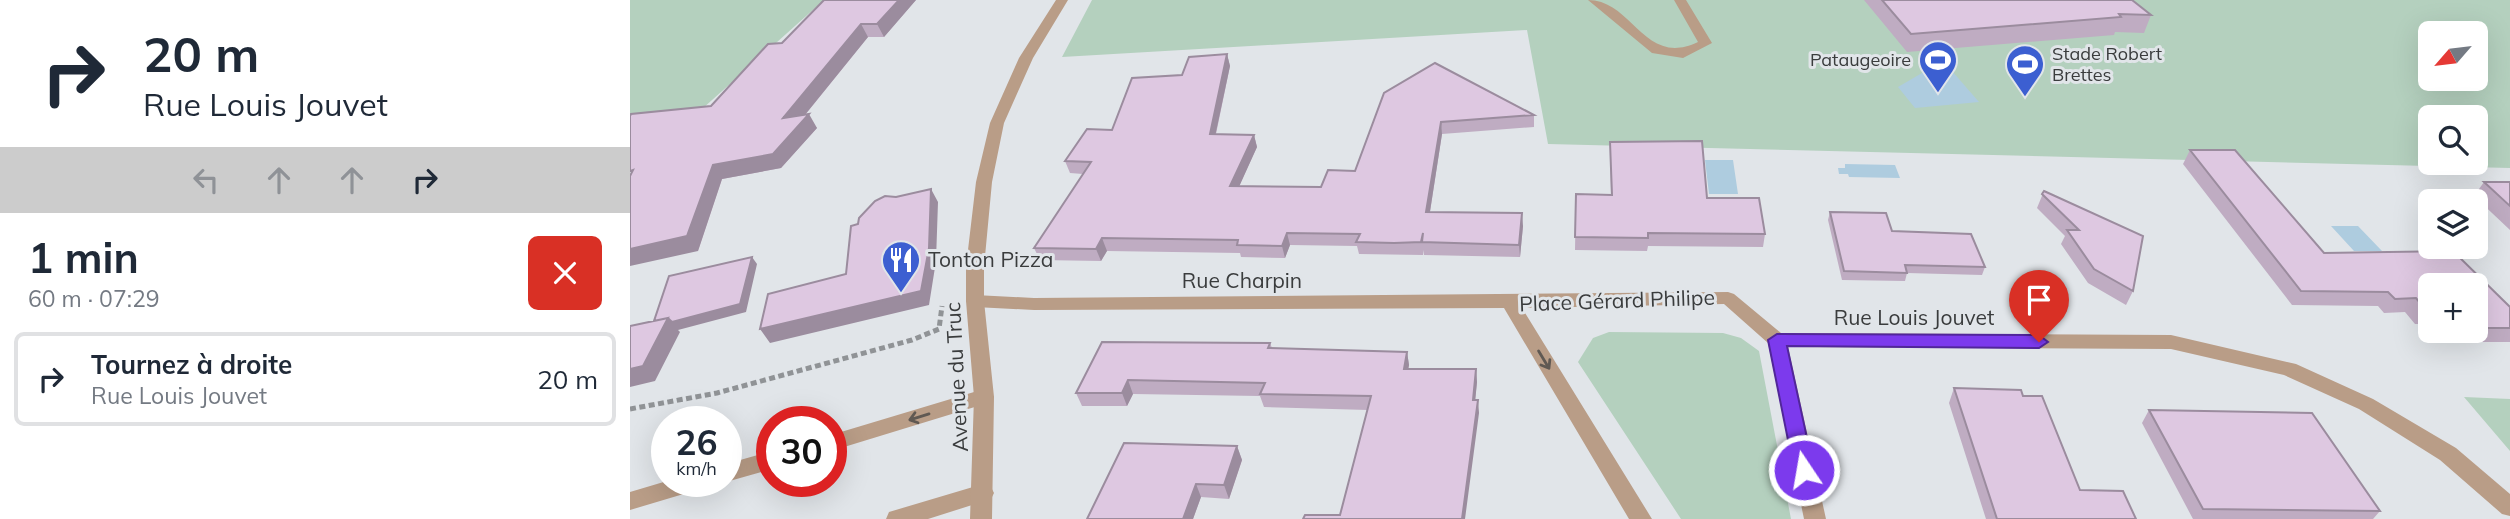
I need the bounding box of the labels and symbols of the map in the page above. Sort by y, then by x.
north arrow [2418,21,2488,91]
sports icon: Pataugeoire [1917,39,1959,94]
place label: Stade Robert Brettes [2052,42,2162,86]
sports icon: Stade Robert Brettes [2004,43,2046,98]
place label: Pataugeoire [1810,48,1911,71]
restaurant icon: Tonton Pizza [880,239,922,294]
place label: Tonton Pizza [928,246,1053,272]
street label: Rue Charpin [1182,267,1302,293]
pin [2009,270,2069,342]
street label: Place Gérard Philipe [1519,284,1715,316]
street label: Avenue du Truc [939,301,973,453]
street label: Rue Louis Jouvet [1834,304,1994,330]
one-way arrow [1538,350,1552,370]
speed limit sign: 30 [756,406,847,497]
one-way arrow [908,412,930,425]
position arrow [1767,433,1841,507]

